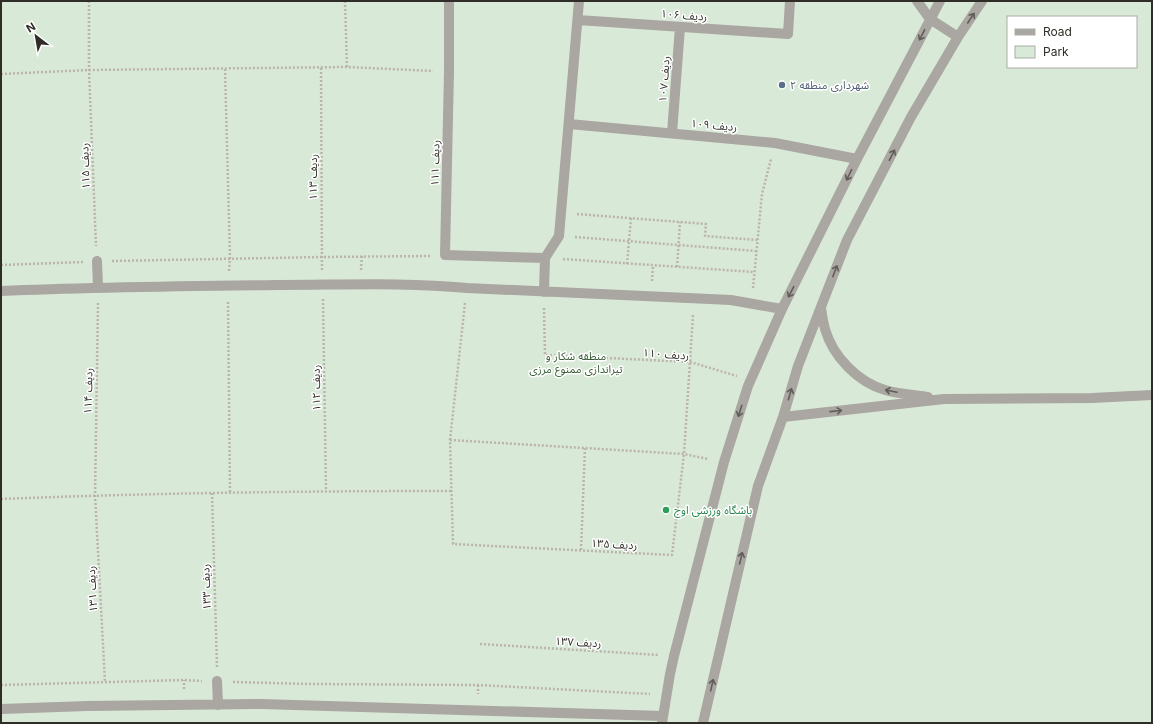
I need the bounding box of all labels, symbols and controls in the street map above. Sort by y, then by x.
street label: ردیف ۱۰۶ [660,6,708,24]
one-way arrow [967,13,975,24]
north arrow [16,16,56,56]
legend [1007,16,1137,68]
text: N [24,19,38,36]
text: Road [1043,24,1072,39]
one-way arrow [918,29,925,41]
text: Park [1043,44,1069,59]
street label: ردیف ۱۰۷ [655,55,673,103]
place label: شهرداری منطقه ۲ [790,78,869,92]
marker: شهرداری منطقه ۲ [777,80,787,90]
street label: ردیف ۱۰۹ [690,116,738,134]
street label: ردیف ۱۱۱ [428,140,442,186]
street label: ردیف ۱۱۵ [77,143,93,189]
one-way arrow [889,149,896,161]
street label: ردیف ۱۱۳ [306,154,320,200]
one-way arrow [845,169,852,181]
one-way arrow [832,266,840,278]
one-way arrow [787,286,794,298]
street label: ردیف ۱۱۰ [642,345,690,363]
park label: منطقه شکار و تیراندازی ممنوع مرزی [529,349,623,377]
street label: ردیف ۱۱۲ [309,365,323,411]
street label: ردیف ۱۱۴ [81,368,95,414]
one-way arrow [787,387,794,400]
one-way arrow [885,387,898,395]
one-way arrow [736,405,743,418]
one-way arrow [829,407,842,415]
place label: باشگاه ورزشی اوج [674,503,752,518]
marker: باشگاه ورزشی اوج [661,505,671,515]
street label: ردیف ۱۳۵ [591,536,637,552]
one-way arrow [738,552,745,565]
street label: ردیف ۱۳۳ [198,564,214,610]
street label: ردیف ۱۳۱ [84,566,100,612]
street label: ردیف ۱۳۷ [555,634,601,650]
one-way arrow [708,679,716,692]

